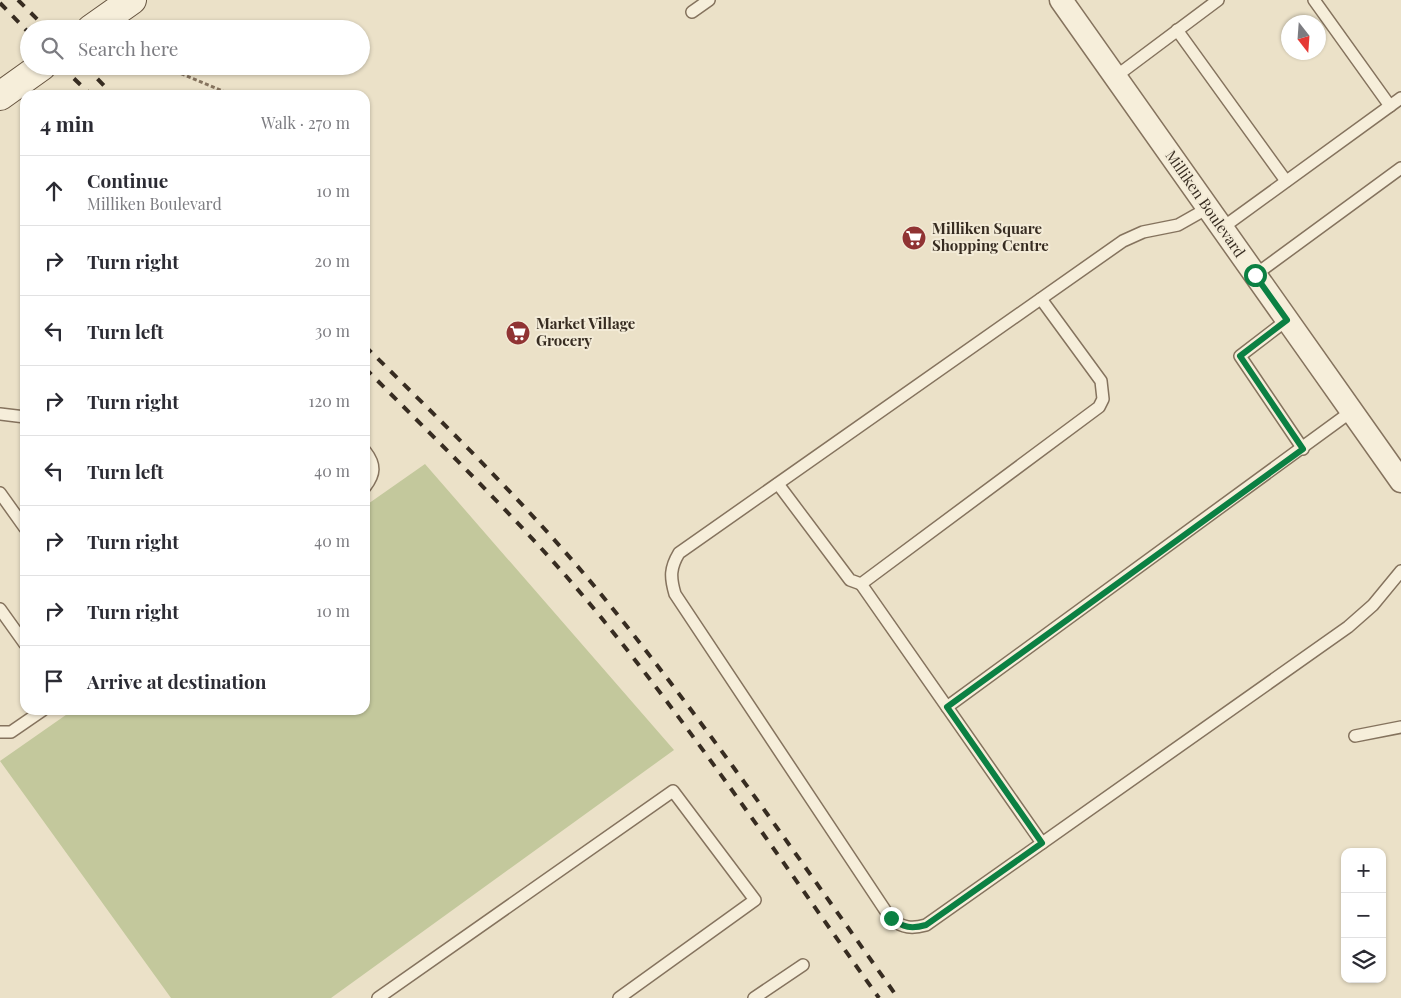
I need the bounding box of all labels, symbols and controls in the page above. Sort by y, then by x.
north arrow [1281,15,1326,60]
search box [20,20,370,75]
icon: search [38,34,66,62]
text: Search here [78,35,178,61]
text: 4 min [40,109,94,137]
text: Walk · 270 m [261,112,350,133]
street label: Milliken Boulevard [1161,146,1250,261]
text: Continue [87,167,168,193]
icon: ahead [40,177,68,205]
text: 10 m [316,180,350,201]
text: Milliken Boulevard [87,193,222,214]
place label: Milliken Square Shopping Centre [932,218,1049,255]
supermarket icon: Milliken Square Shopping Centre [901,225,927,251]
icon: right [40,247,68,275]
text: Turn right [87,248,179,274]
text: 20 m [315,250,350,271]
route start [1244,264,1267,287]
place label: Market Village Grocery [536,313,636,350]
icon: left [40,317,68,345]
text: Turn left [87,318,164,344]
text: 30 m [315,320,350,341]
supermarket icon: Market Village Grocery [505,320,531,346]
icon: right [40,387,68,415]
text: Turn right [87,388,179,414]
text: 120 m [309,390,350,411]
icon: left [40,457,68,485]
text: Turn left [87,458,164,484]
text: 40 m [314,460,350,481]
icon: right [40,527,68,555]
text: Turn right [87,528,179,554]
text: 40 m [314,530,350,551]
icon: right [40,597,68,625]
text: Turn right [87,598,179,624]
text: 10 m [316,600,350,621]
icon: arrive [40,667,68,695]
text: Arrive at destination [87,668,267,694]
map controls [1341,848,1386,983]
button: + [1341,848,1386,893]
button: − [1341,893,1386,938]
route end [880,907,903,930]
button: layers [1341,938,1386,983]

